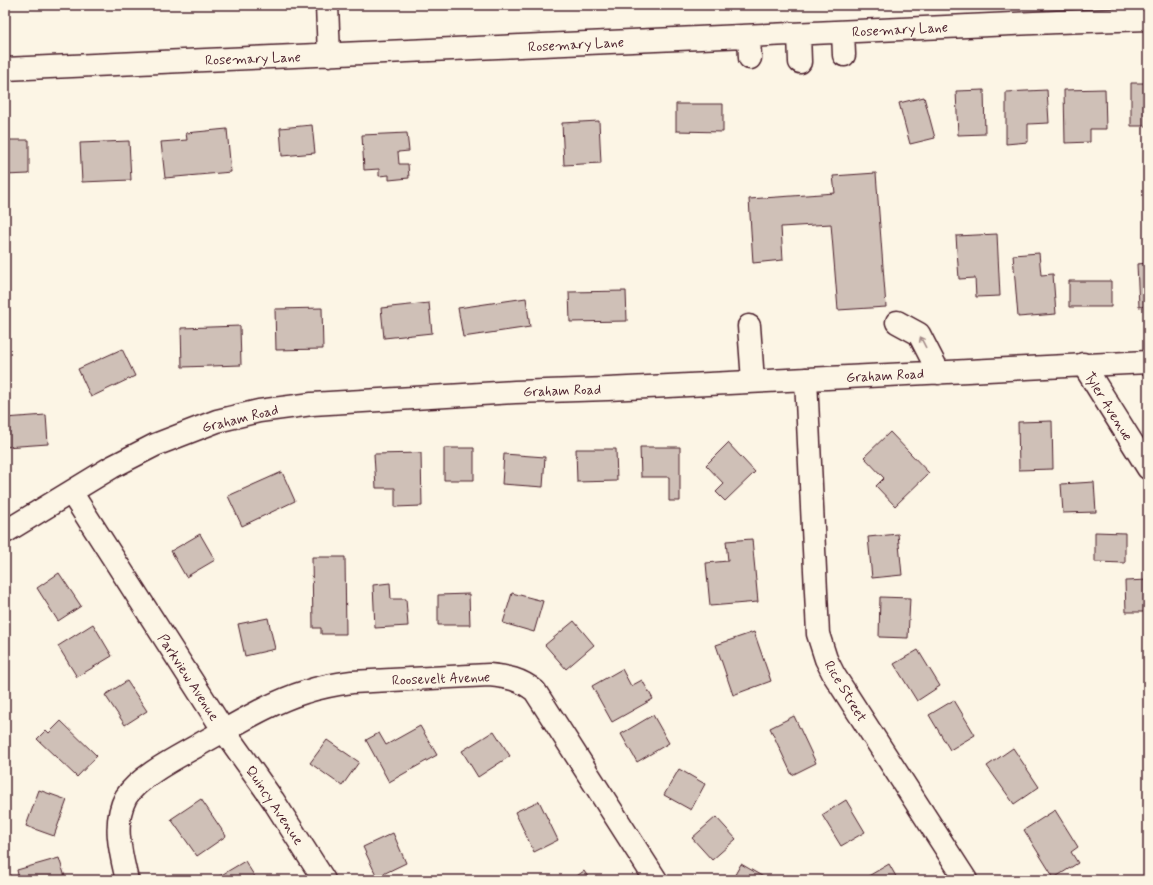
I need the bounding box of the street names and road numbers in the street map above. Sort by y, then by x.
street label: Rosemary Lane [852,18,948,41]
street label: Rosemary Lane [528,33,624,56]
street label: Rosemary Lane [205,48,301,70]
street label: Graham Road [846,365,925,387]
street label: Tyler Avenue [1080,369,1136,444]
street label: Graham Road [523,381,601,401]
street label: Graham Road [200,401,280,437]
street label: Parkview Avenue [153,631,223,725]
street label: Rice Street [820,657,871,726]
street label: Roosevelt Avenue [391,668,491,690]
street label: Quincy Avenue [241,762,307,849]

